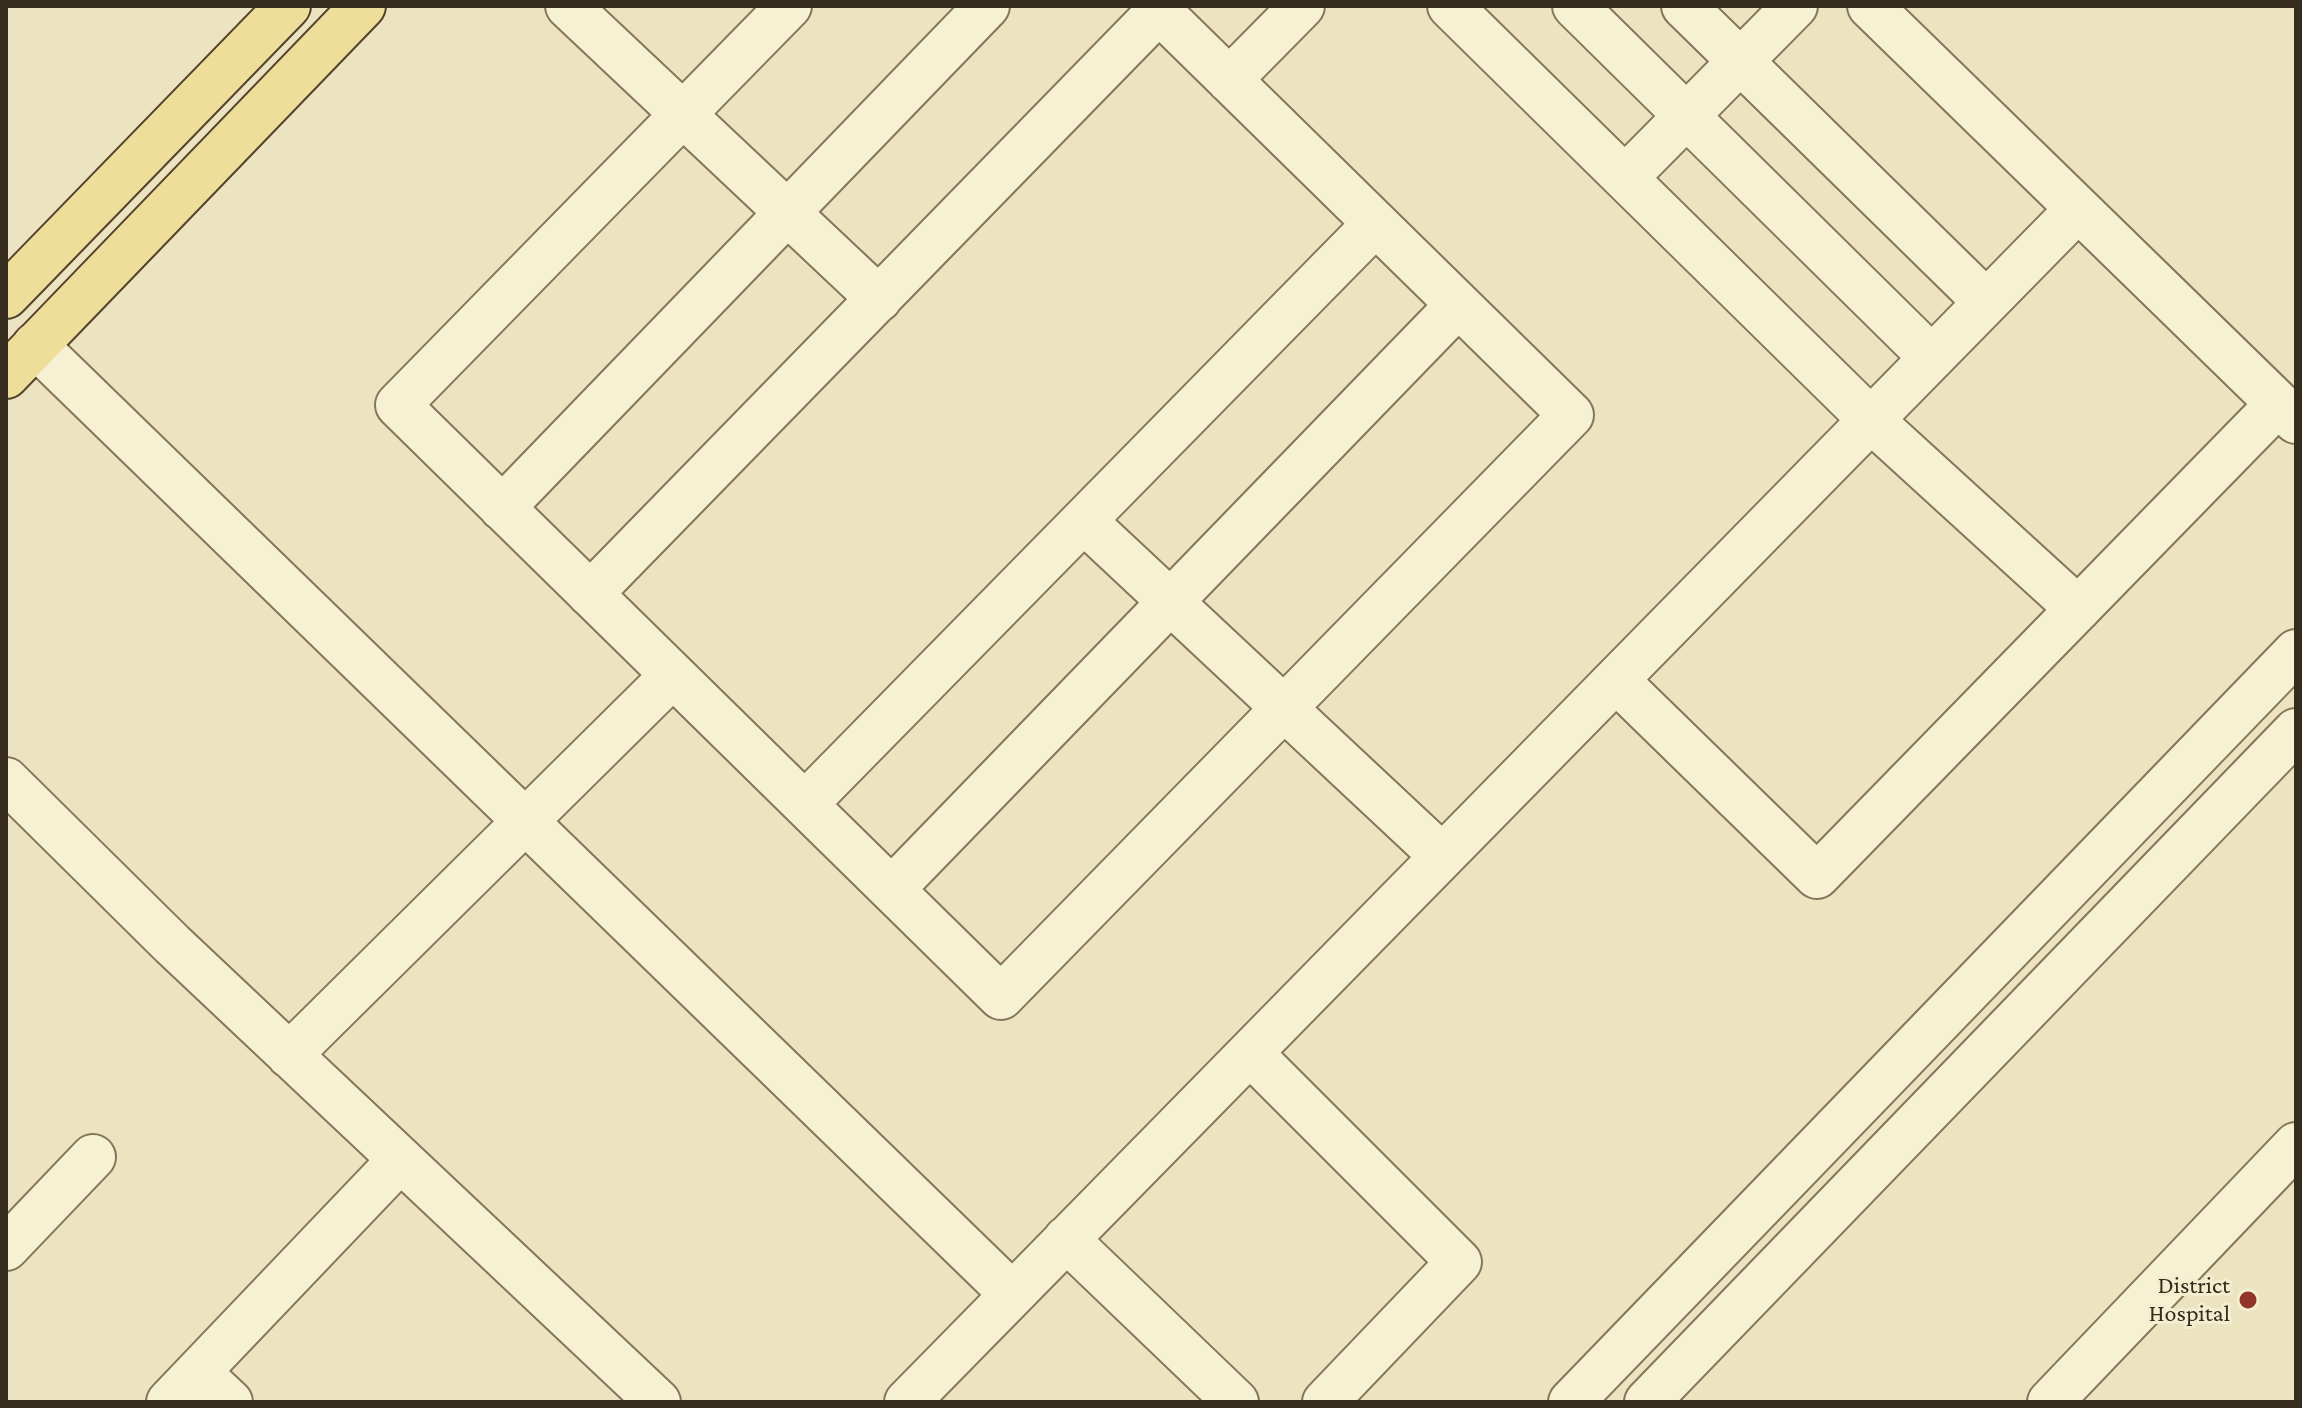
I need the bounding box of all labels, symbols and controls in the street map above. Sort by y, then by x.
place label: District Hospital [2149,1272,2230,1328]
marker: District Hospital [2237,1289,2259,1311]

